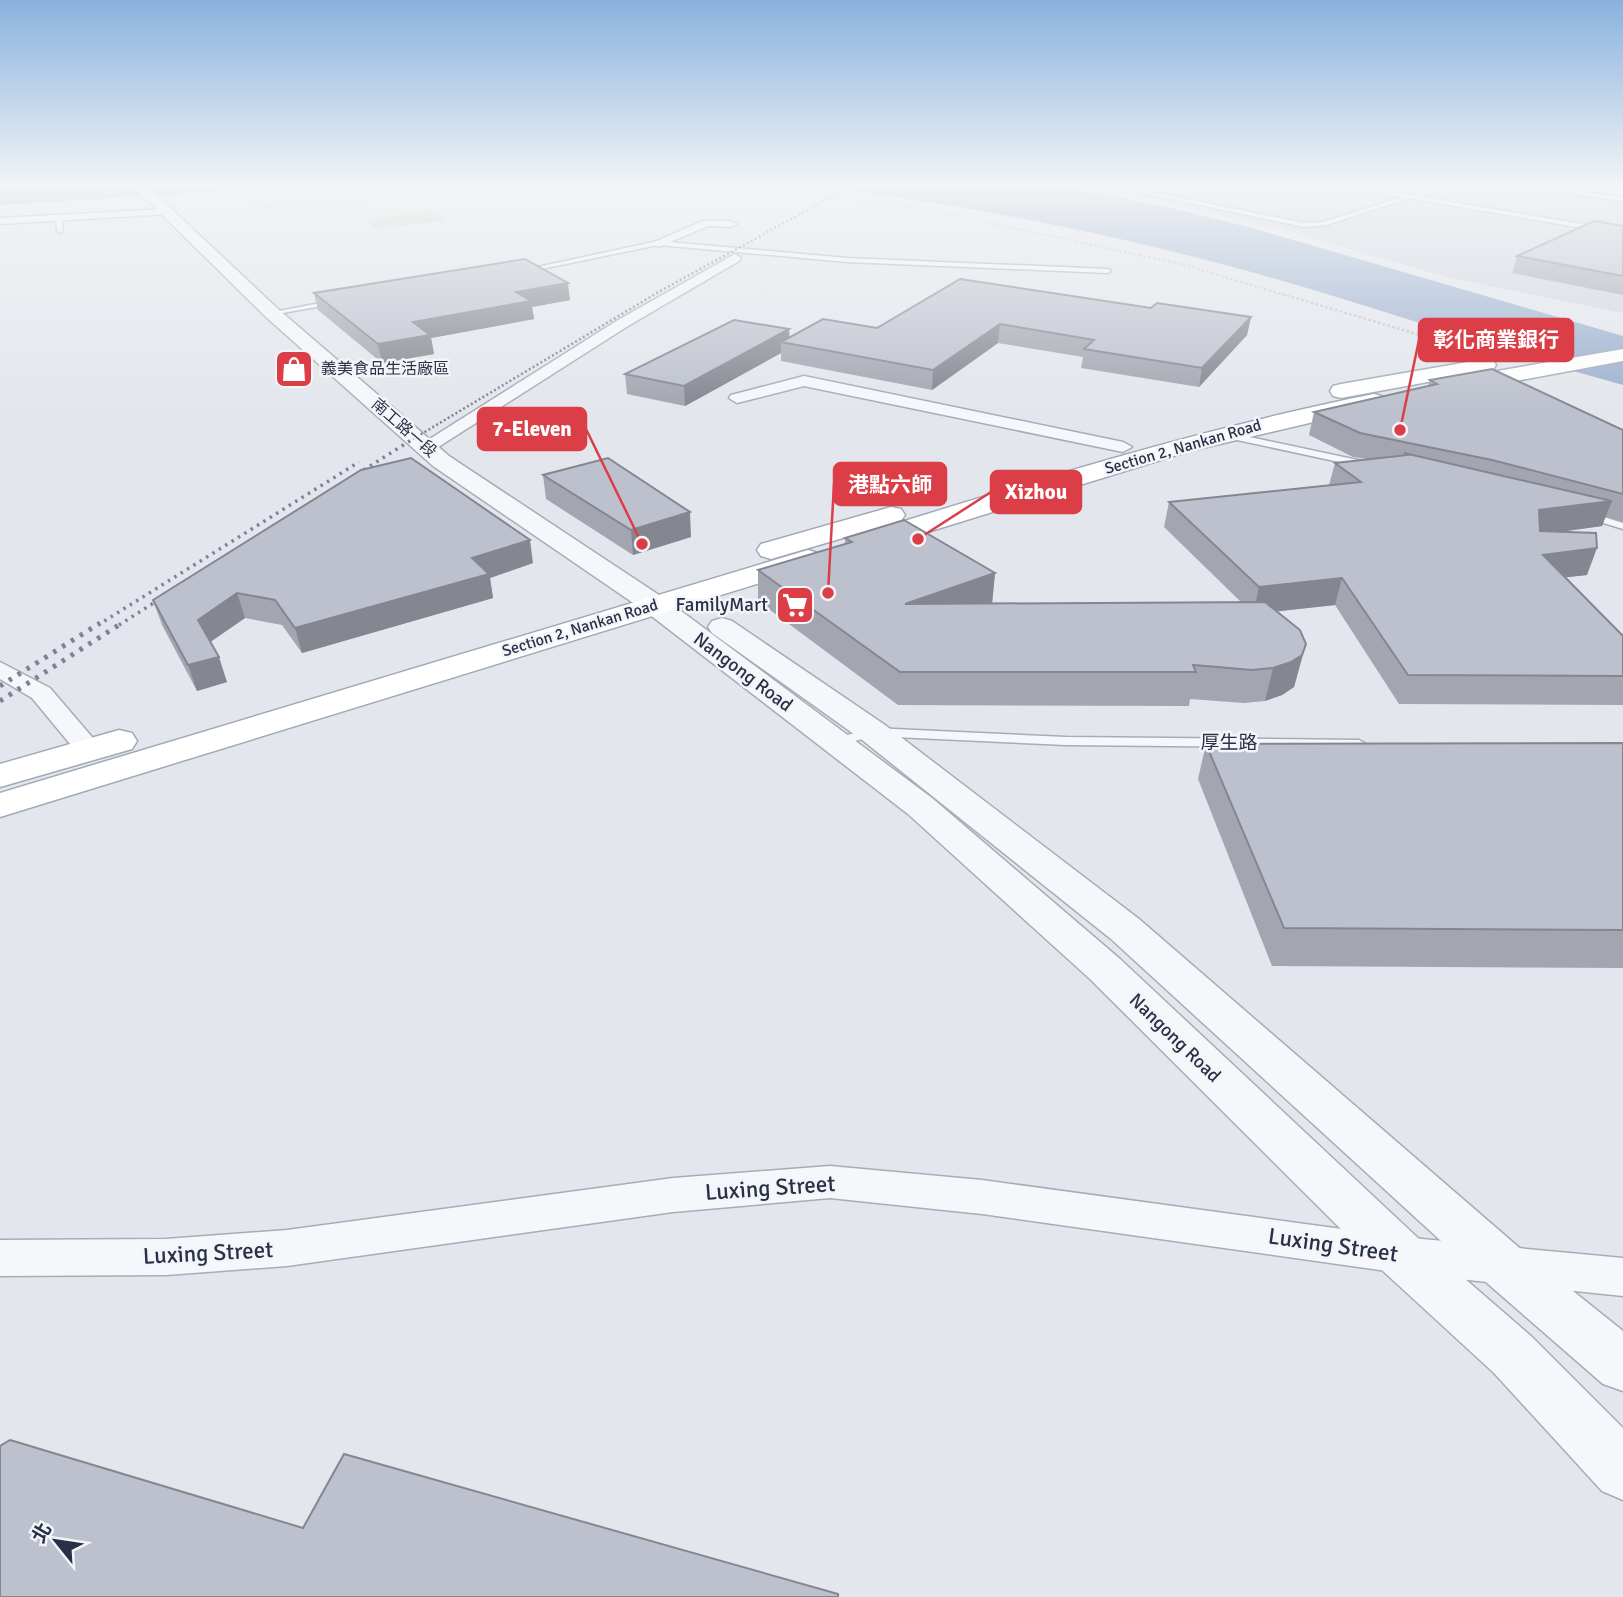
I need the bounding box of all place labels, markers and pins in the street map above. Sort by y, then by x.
callout: 彰化商業銀行 [1419,319,1573,361]
shop icon: 義美食品生活廠區 [273,348,315,390]
place label: 義美食品生活廠區 [321,359,449,379]
callout: 7-Eleven [478,408,586,450]
callout: 港點六師 [834,463,946,505]
callout: Xizhou [991,471,1081,513]
supermarket icon: FamilyMart [774,584,816,626]
place label: FamilyMart [676,593,768,617]

